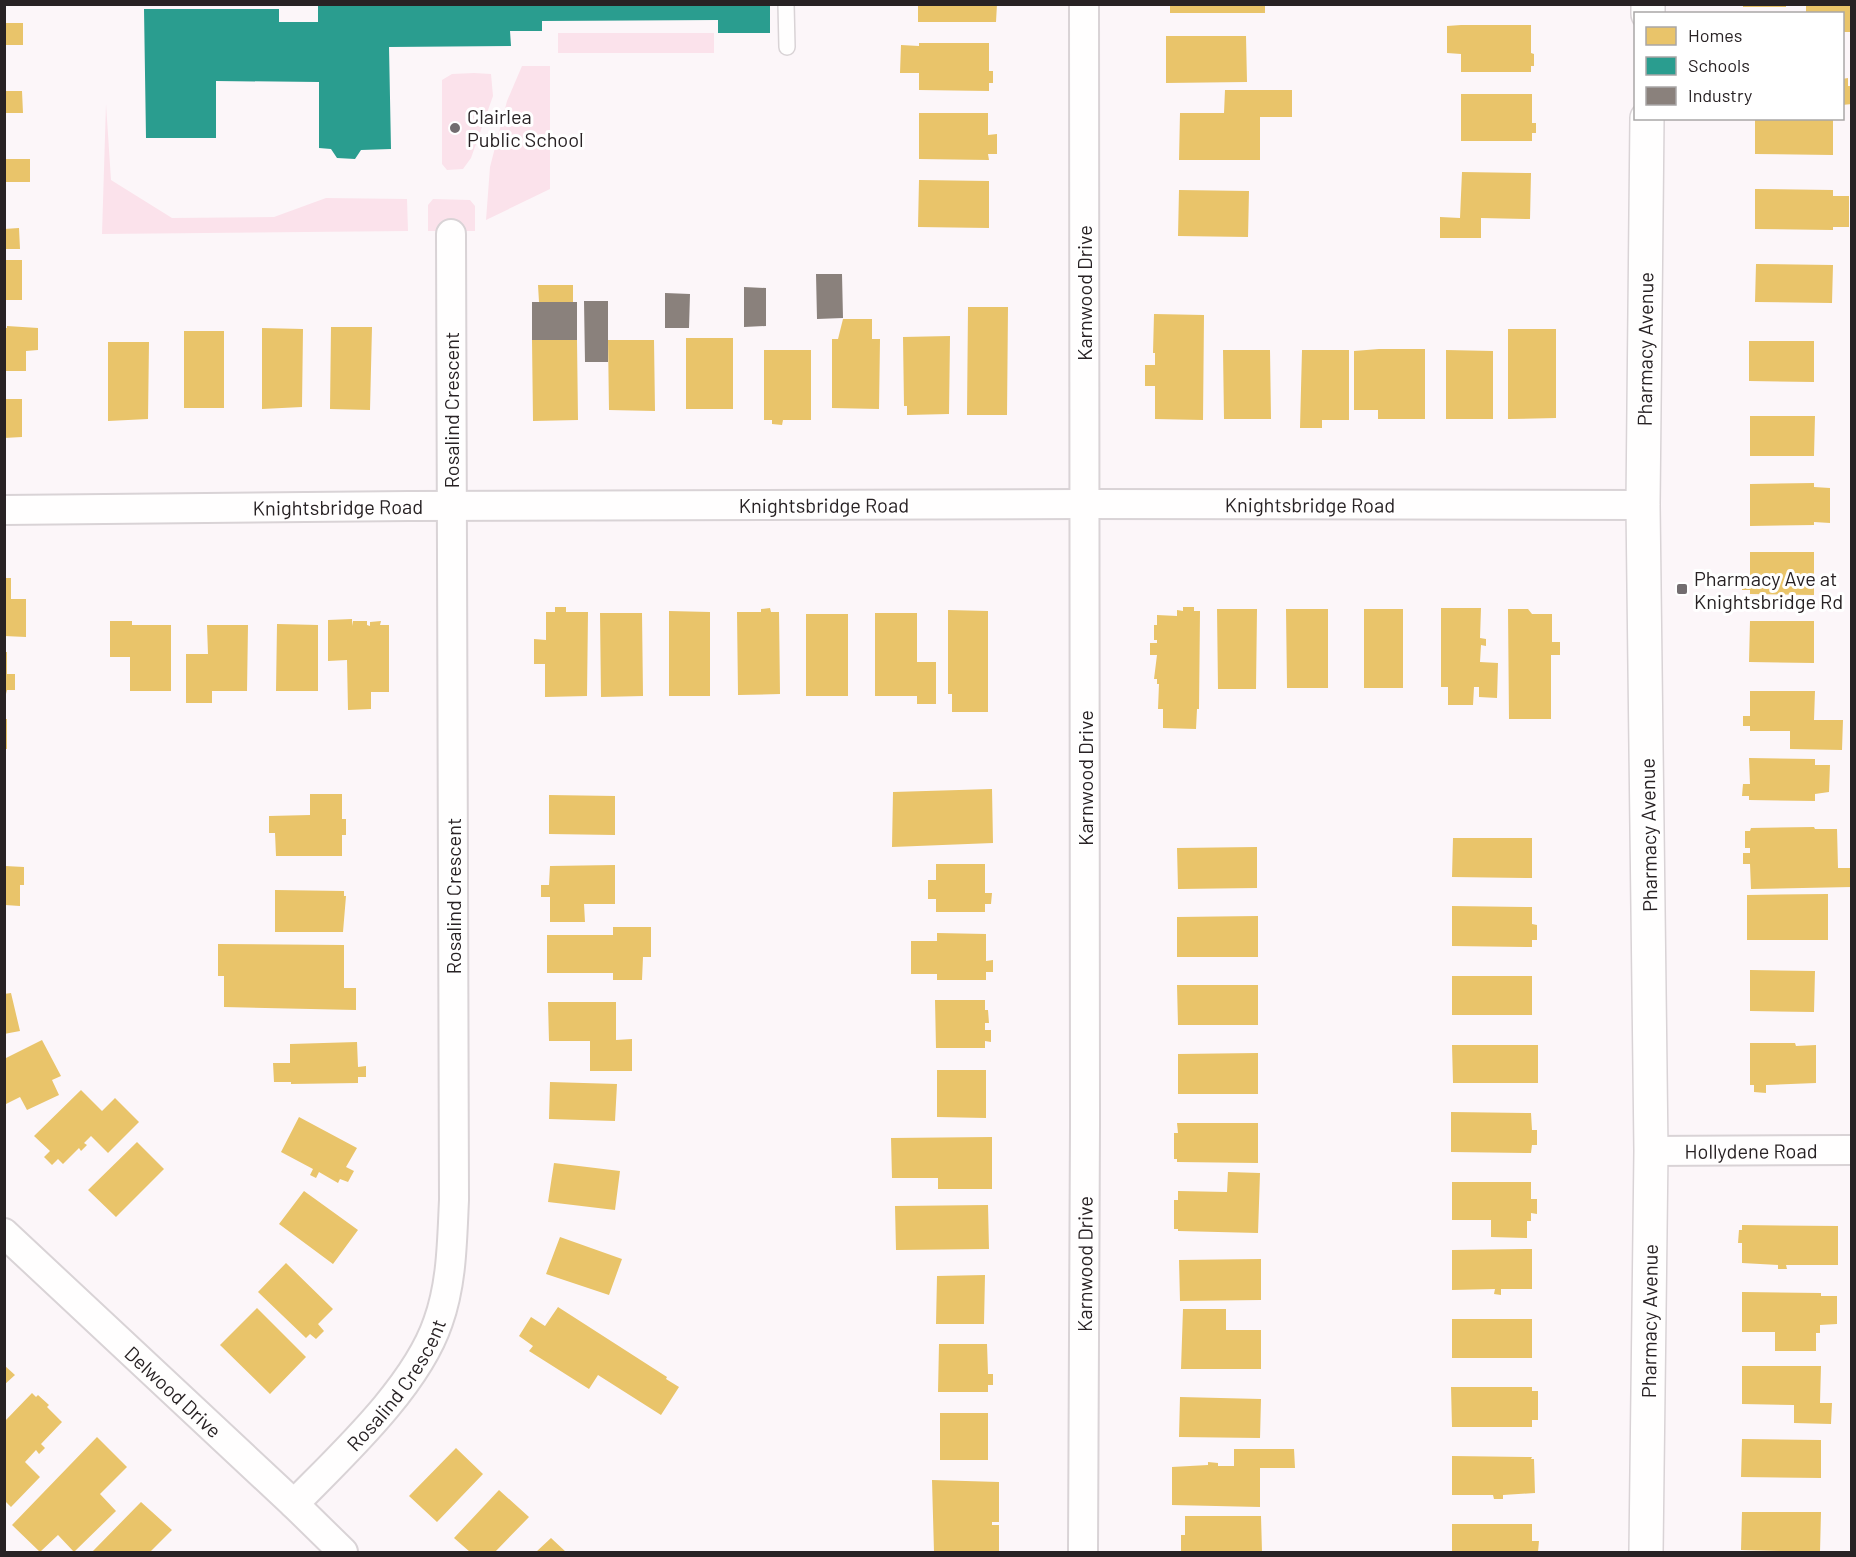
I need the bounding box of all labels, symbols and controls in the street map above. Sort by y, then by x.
legend [1634,12,1844,120]
text: Homes [1688,24,1742,46]
text: Schools [1688,54,1750,76]
text: Industry [1688,84,1752,106]
place label: Clairlea Public School [467,104,584,151]
marker: Clairlea Public School [448,121,462,135]
street label: Karnwood Drive [1072,225,1096,361]
street label: Pharmacy Avenue [1632,272,1657,426]
street label: Rosalind Crescent [439,332,463,488]
street label: Knightsbridge Road [1225,492,1395,517]
street label: Knightsbridge Road [739,493,909,517]
street label: Knightsbridge Road [253,494,423,520]
place label: Pharmacy Ave at Knightsbridge Rd [1694,566,1843,613]
marker: Pharmacy Ave at Knightsbridge Rd [1675,582,1689,596]
street label: Karnwood Drive [1073,710,1097,846]
street label: Pharmacy Avenue [1635,758,1661,912]
street label: Rosalind Crescent [441,818,465,974]
street label: Hollydene Road [1684,1138,1818,1163]
street label: Karnwood Drive [1072,1196,1097,1332]
street label: Pharmacy Avenue [1636,1244,1662,1398]
street label: Rosalind Crescent [341,1316,450,1456]
street label: Delwood Drive [120,1341,227,1442]

